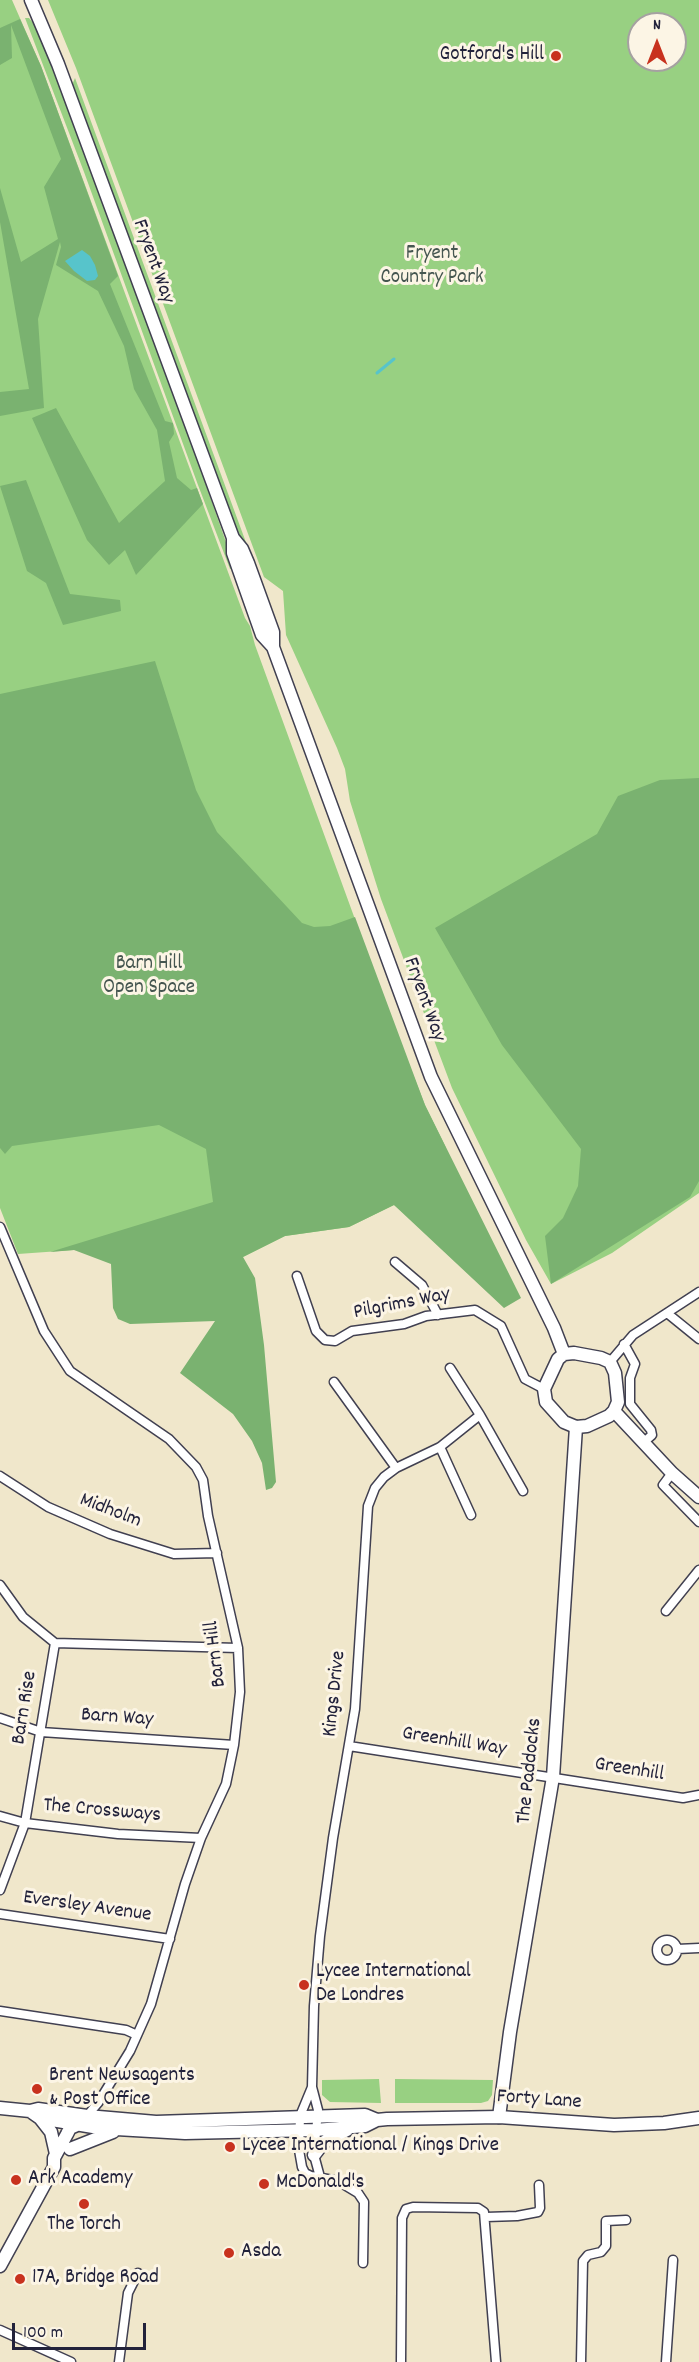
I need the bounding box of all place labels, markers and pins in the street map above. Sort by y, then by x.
place label: Gotford's Hill [440,43,544,69]
marker: Gotford's Hill [549,49,563,63]
place label: Lycee International De Londres [316,1960,471,2010]
marker: Lycee International De Londres [297,1978,311,1992]
place label: Brent Newsagents & Post Office [49,2064,195,2114]
marker: Brent Newsagents & Post Office [30,2082,44,2096]
place label: Lycee International / Kings Drive [242,2134,499,2160]
marker: Lycee International / Kings Drive [223,2140,237,2154]
place label: Ark Academy [28,2167,132,2193]
place label: McDonald's [276,2171,364,2197]
marker: Ark Academy [9,2173,23,2187]
marker: McDonald's [257,2177,271,2191]
marker: The Torch [77,2197,91,2211]
place label: The Torch [47,2213,121,2239]
place label: Asda [241,2240,281,2266]
marker: Asda [222,2246,236,2260]
place label: 17A, Bridge Road [32,2266,159,2292]
marker: 17A, Bridge Road [13,2272,27,2286]

